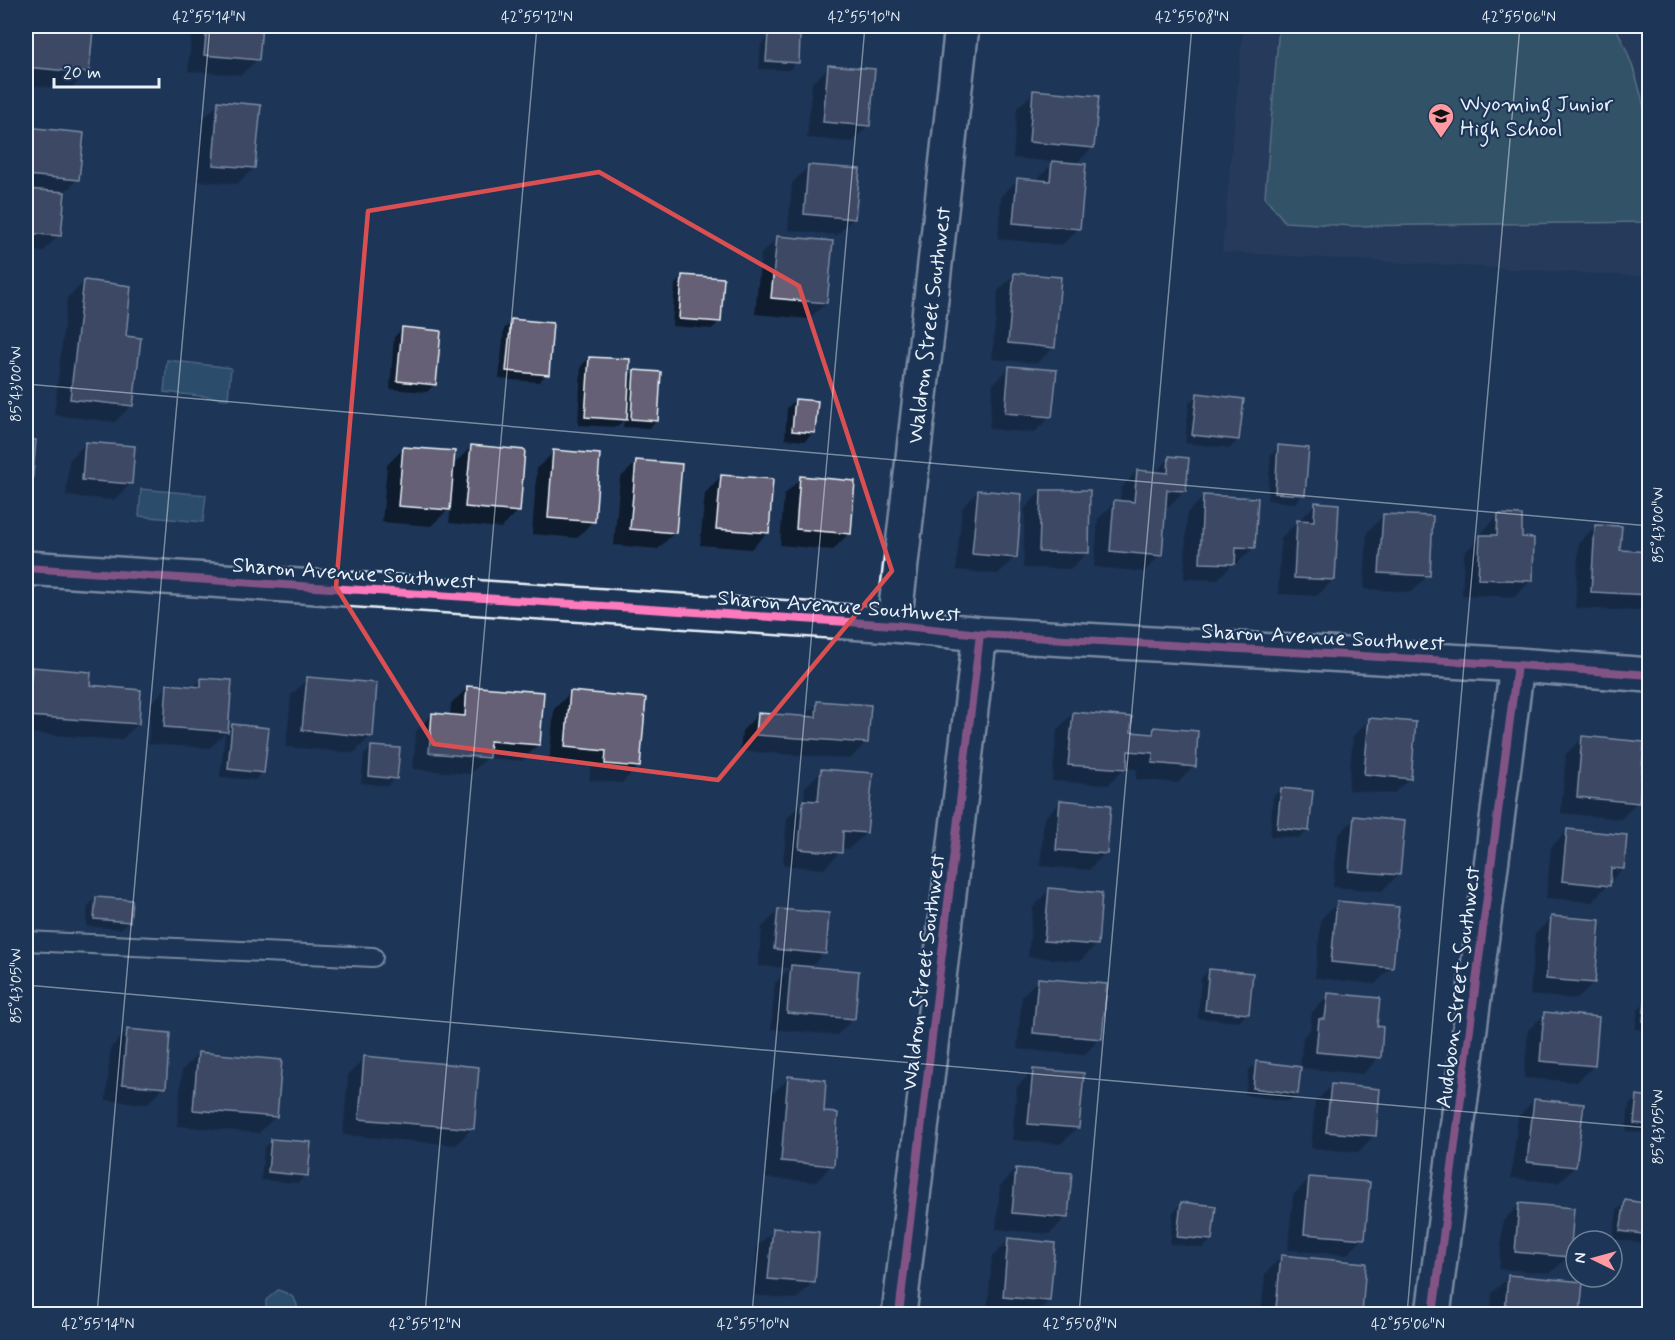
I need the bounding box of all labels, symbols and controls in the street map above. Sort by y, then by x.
text: 42°55'14"N [172,8,246,28]
text: 42°55'12"N [501,8,573,28]
text: 42°55'10"N [828,8,900,28]
text: 42°55'08"N [1155,8,1229,28]
text: 42°55'06"N [1482,8,1556,28]
scale bar [54,51,159,89]
text: 20 m [63,61,101,85]
place label: Wyoming Junior High School [1460,91,1614,147]
school or university icon: Wyoming Junior High School [1426,101,1456,139]
street label: Waldron Street Southwest [902,205,958,445]
text: 85°43'00"W [7,346,27,422]
text: 85°43'00"W [1649,487,1669,563]
street label: Sharon Avenue Southwest [231,552,477,596]
street label: Sharon Avenue Southwest [716,585,962,629]
street label: Sharon Avenue Southwest [1200,618,1446,658]
street label: Waldron Street Southwest [896,852,952,1092]
street label: Audobon Street Southwest [1430,864,1488,1110]
text: 85°43'05"W [7,948,27,1024]
text: 85°43'05"W [1649,1089,1669,1165]
north arrow [1564,1229,1624,1289]
text: N [1570,1252,1591,1264]
text: 42°55'14"N [61,1315,135,1335]
text: 42°55'12"N [389,1315,461,1335]
text: 42°55'10"N [717,1315,789,1335]
text: 42°55'08"N [1043,1315,1117,1335]
text: 42°55'06"N [1371,1315,1445,1335]

